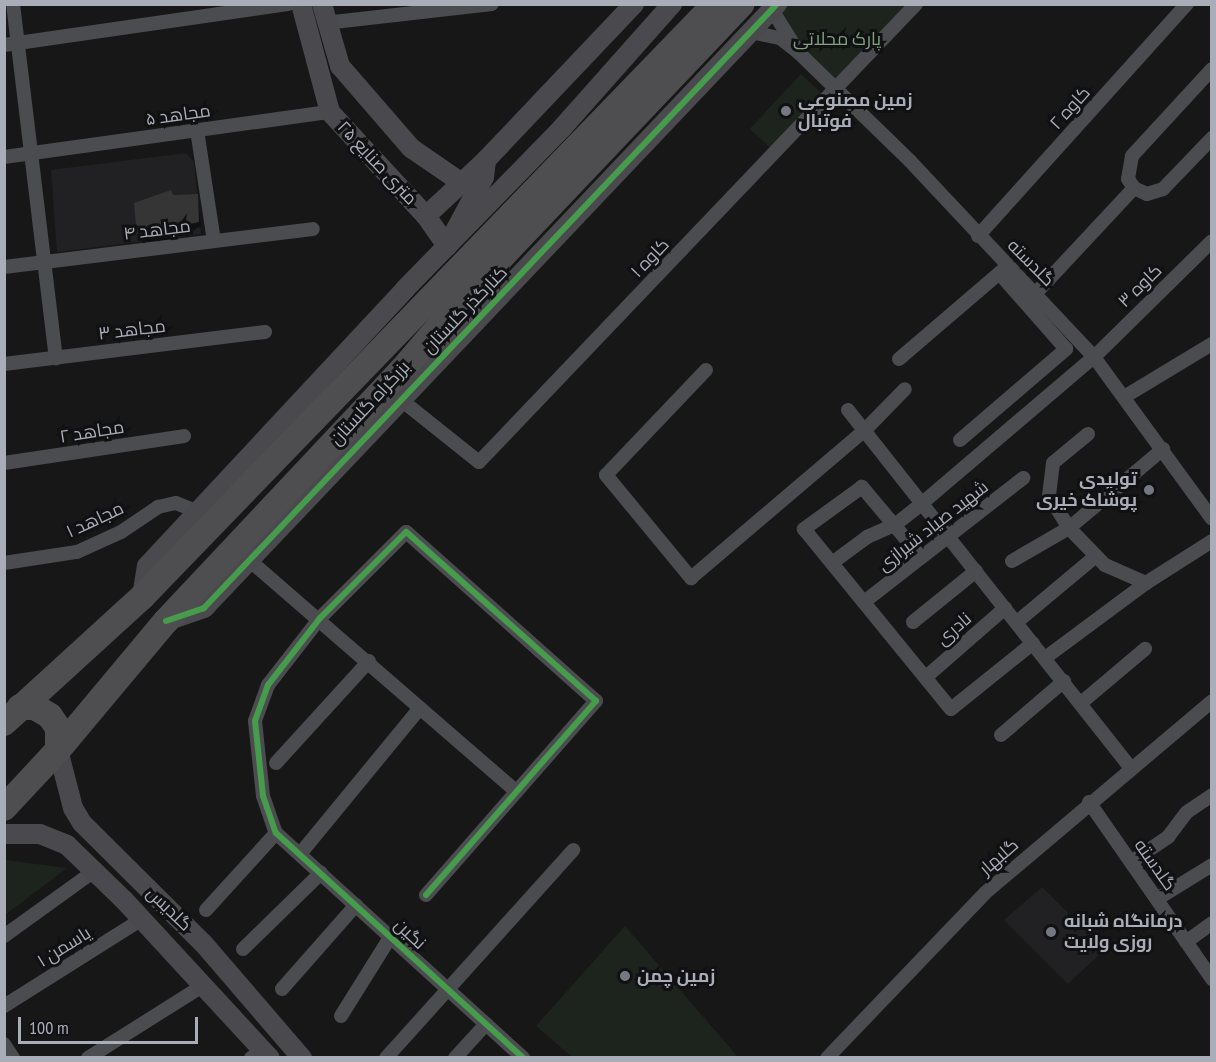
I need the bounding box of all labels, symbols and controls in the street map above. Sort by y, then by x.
park label: پارک محلاتی [793,28,881,50]
street label: کاوه ۲ [1045,82,1095,134]
place label: زمین مصنوعی فوتبال [798,90,912,132]
street label: ۵ مجاهد [144,100,212,130]
marker: زمین مصنوعی فوتبال [779,104,793,118]
street label: ۲۵ متری صنایع [333,117,421,209]
street label: مجاهد ۴ [122,215,192,245]
street label: کاوه ۱ [626,234,674,282]
street label: گلدسته [1003,235,1059,291]
street label: کاوه ۳ [1113,260,1167,312]
street label: کنارگذر گلستان [418,262,512,358]
street label: مجاهد ۳ [97,315,167,345]
street label: بزرگراه گلستان [325,356,415,450]
street label: مجاهد ۲ [58,416,126,448]
place label: تولیدی پوشاک خیری [1036,469,1137,512]
street label: شهید صیاد شیرازی [873,476,993,576]
marker: تولیدی پوشاک خیری [1142,483,1156,497]
street label: ۱ مجاهد [63,497,127,543]
street label: نادری [932,608,976,650]
street label: گلبهار [975,834,1023,880]
street label: گلدسته [1130,835,1180,895]
street label: گلدیس [142,882,196,936]
place label: درمانگاه شبانه روزی ولایت [1064,911,1182,954]
street label: نگین [390,914,430,954]
street label: یاسمن ۱ [33,922,95,972]
marker: درمانگاه شبانه روزی ولایت [1042,923,1060,941]
place label: زمین چمن [637,965,715,987]
marker: زمین چمن [618,969,632,983]
scale bar [21,1005,201,1043]
text: 100 m [29,1016,69,1039]

